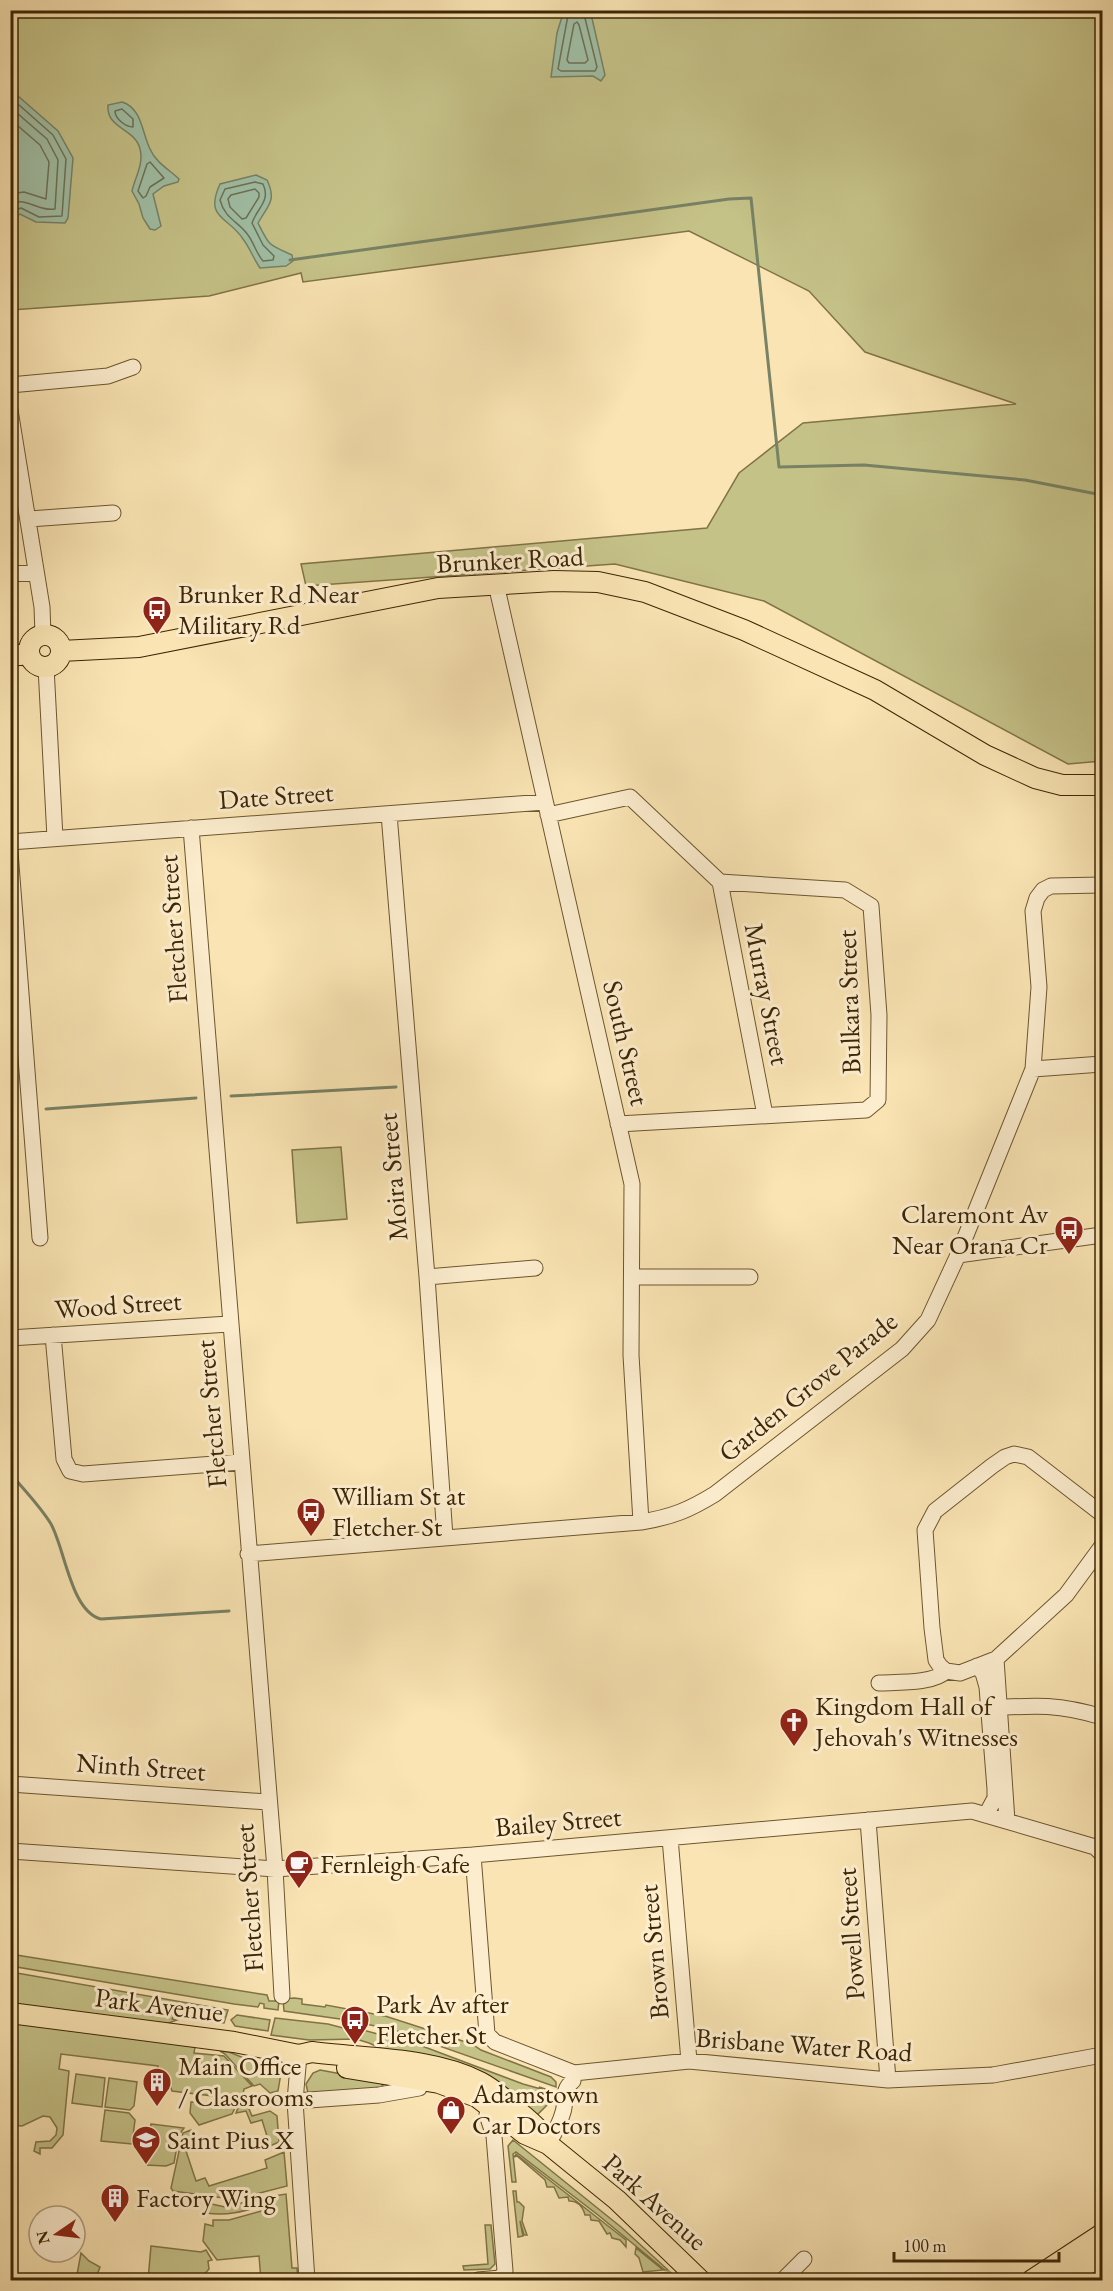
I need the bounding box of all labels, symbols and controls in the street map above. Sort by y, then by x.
street label: Brunker Road [435,538,585,581]
place label: Brunker Rd Near Military Rd [178,576,359,642]
bus stop icon: Brunker Rd Near Military Rd [141,594,173,636]
street label: Date Street [217,774,335,817]
street label: Fletcher Street [150,853,195,1004]
street label: Murray Street [737,920,798,1068]
street label: Bulkara Street [828,929,869,1075]
street label: South Street [595,977,658,1109]
street label: Moira Street [369,1111,416,1242]
place label: Claremont Av Near Orana Cr [892,1196,1048,1262]
bus stop icon: Claremont Av Near Orana Cr [1053,1214,1085,1256]
street label: Wood Street [53,1283,183,1326]
street label: Garden Grove Parade [711,1304,904,1470]
street label: Fletcher Street [187,1338,234,1490]
place label: William St at Fletcher St [332,1478,466,1544]
bus stop icon: William St at Fletcher St [295,1496,327,1538]
place label: Kingdom Hall of Jehovah's Witnesses [813,1688,1018,1754]
church icon: Kingdom Hall of Jehovah's Witnesses [778,1706,810,1748]
street label: Ninth Street [75,1745,207,1789]
street label: Bailey Street [493,1798,623,1844]
street label: Fletcher Street [226,1822,271,1973]
place label: Fernleigh Cafe [320,1846,470,1881]
cafe icon: Fernleigh Cafe [283,1848,315,1890]
street label: Powell Street [828,1866,873,2001]
street label: Brown Street [630,1883,677,2021]
street label: Park Avenue [93,1979,225,2030]
place label: Park Av after Fletcher St [376,1986,509,2052]
bus stop icon: Park Av after Fletcher St [339,2004,371,2046]
street label: Brisbane Water Road [694,2019,914,2070]
place label: Main Office / Classrooms [178,2048,314,2114]
building icon: Main Office / Classrooms [141,2066,173,2108]
place label: Adamstown Car Doctors [471,2076,601,2142]
shop icon: Adamstown Car Doctors [435,2094,467,2136]
place label: Saint Pius X [167,2122,294,2157]
school or university icon: Saint Pius X [130,2124,162,2166]
street label: Park Avenue [596,2145,715,2258]
place label: Factory Wing [136,2180,276,2215]
building icon: Factory Wing [99,2182,131,2224]
north arrow [27,2204,87,2264]
scale bar [894,2225,1059,2263]
text: N [31,2229,55,2246]
text: 100 m [903,2234,947,2257]

